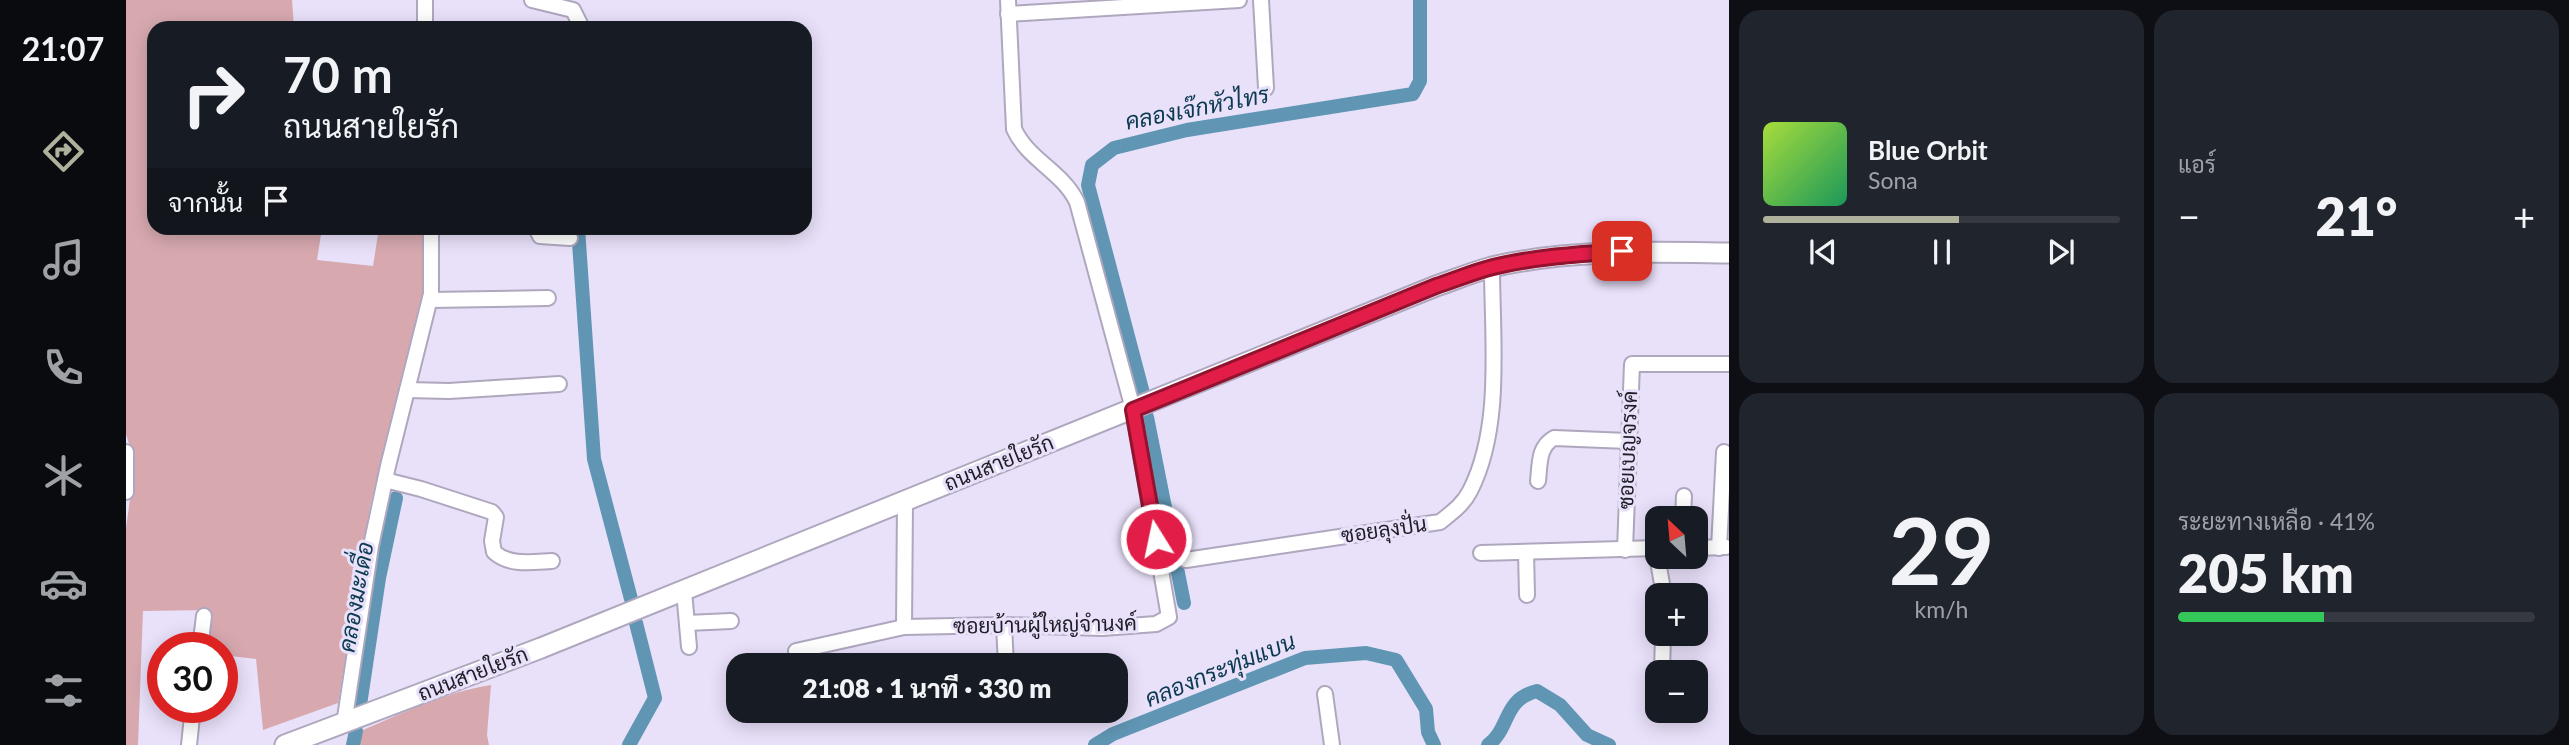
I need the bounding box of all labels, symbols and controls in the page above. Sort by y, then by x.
text: 21:07 [22,29,104,68]
text: 70 m [283,45,393,103]
icon: right [168,49,259,140]
water label: คลองเจ๊กหัวไทร [1122,78,1272,135]
text: ถนนสายใยรัก [283,106,459,145]
icon: directions [39,127,88,176]
text: Blue Orbit [1868,134,1988,166]
text: แอร์ [2178,150,2216,178]
text: Sona [1868,166,1918,194]
icon: arrive [257,182,295,220]
text: 21° [2316,185,2397,247]
text: จากนั้น [168,186,243,218]
text: − [2178,193,2200,239]
text: + [2513,193,2535,239]
pin [1592,221,1652,281]
icon: arrive [1603,232,1641,270]
icon: previous [1804,233,1842,271]
icon: pause [1923,233,1961,271]
icon: next [2042,233,2080,271]
icon: music [39,235,88,284]
icon: phone [39,343,88,392]
street label: ซอยเบญจรงค์ [1612,390,1642,510]
street label: ถนนสายใยรัก [940,428,1057,495]
icon: climate [39,451,88,500]
text: 29 [1889,495,1994,604]
position arrow [1119,502,1193,576]
street label: ซอยลุงปั่น [1339,505,1429,550]
north arrow [1645,506,1708,569]
map controls [1645,506,1708,723]
text: ระยะทางเหลือ · 41% [2178,507,2375,535]
water label: คลองมะเดื่อ [326,538,379,654]
text: 205 km [2178,542,2354,604]
icon: car [39,559,88,608]
button: + [1645,583,1708,646]
text: km/h [1915,595,1968,623]
street label: ซอยบ้านผู้ใหญ่จำนงค์ [953,609,1137,642]
water label: คลองกระทุ่มแบน [1140,626,1300,715]
speed limit sign: 30 [147,632,238,723]
street label: ถนนสายใยรัก [414,640,531,705]
button: − [1645,660,1708,723]
icon: filters [39,666,88,715]
text: 21:08 · 1 นาที · 330 m [803,672,1051,704]

